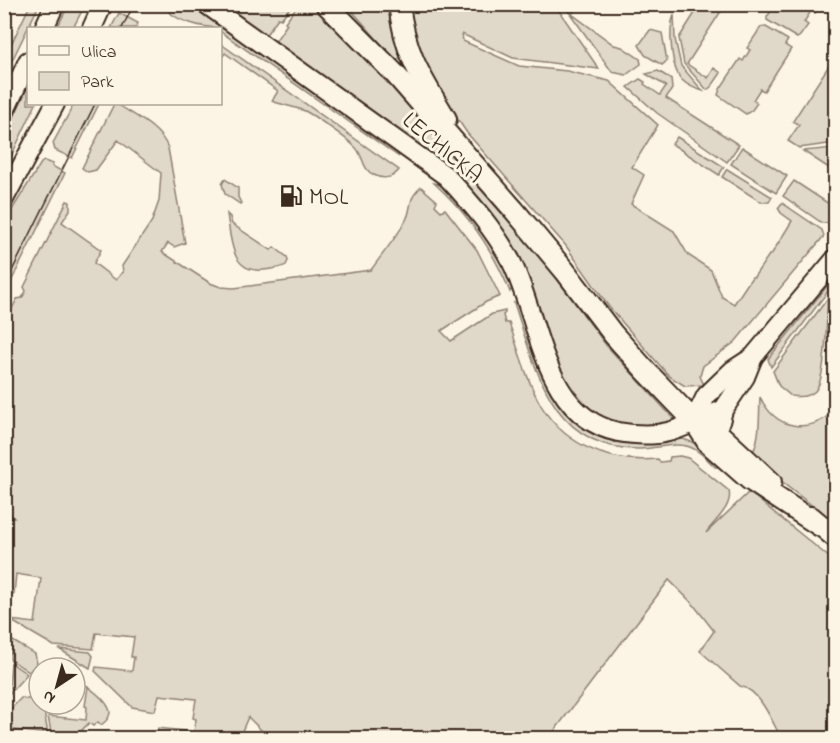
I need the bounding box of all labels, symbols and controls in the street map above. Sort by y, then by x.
legend [27,27,222,105]
text: Ulica [81,40,116,66]
text: Park [81,70,114,96]
street label: LECHICKA [393,105,489,193]
place label: MOL [309,181,348,216]
fuel station icon: MOL [278,183,304,209]
north arrow [27,656,87,716]
text: N [38,684,61,709]

